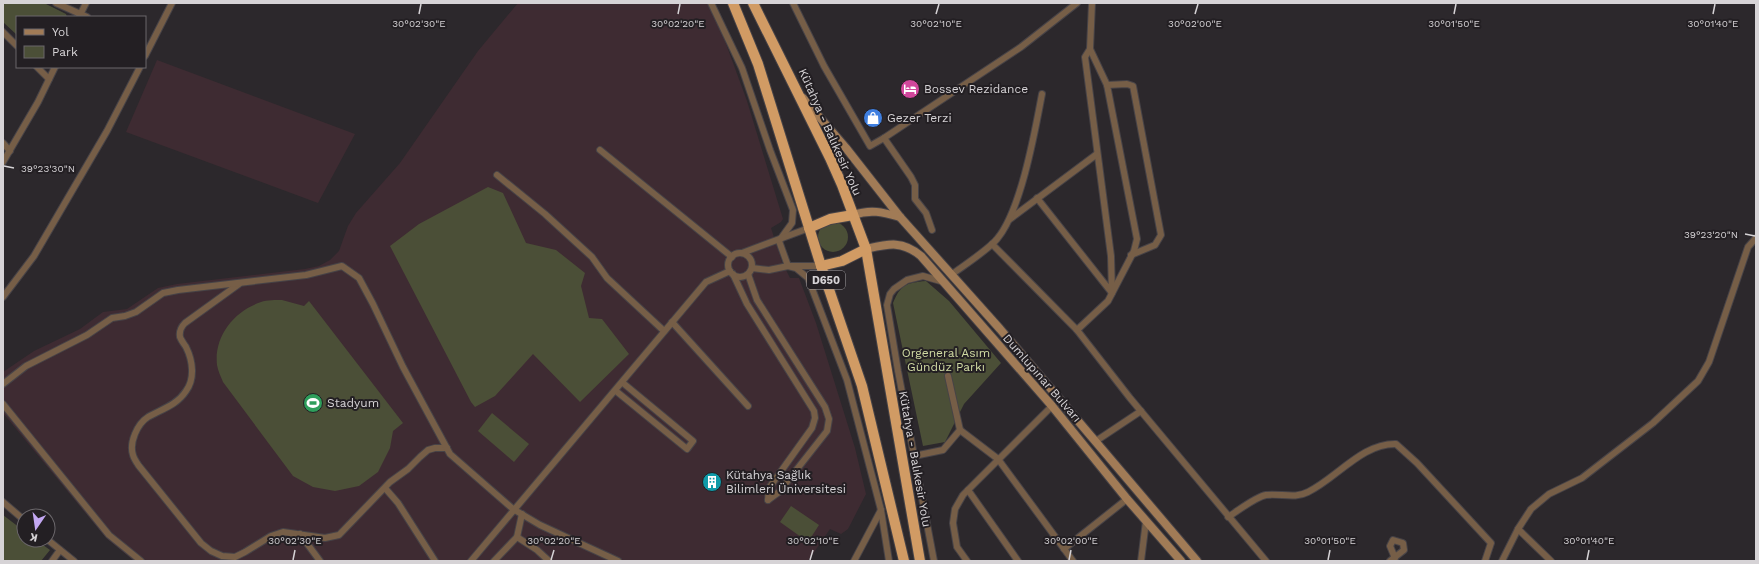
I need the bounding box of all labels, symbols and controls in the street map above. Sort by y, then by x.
legend [16,16,146,68]
text: 30°02'30"E [392,18,446,29]
text: 30°02'20"E [651,18,705,29]
text: 30°02'10"E [910,18,962,29]
text: 30°02'00"E [1168,18,1222,29]
text: 30°01'50"E [1428,18,1480,29]
text: 30°01'40"E [1688,18,1738,29]
text: Yol [52,25,69,39]
text: Park [52,45,78,59]
street label: Kütahya - Balıkesir Yolu [796,66,864,198]
hotel icon: Bossev Rezidance [899,78,921,100]
place label: Bossev Rezidance [924,82,1028,96]
shop icon: Gezer Terzi [862,107,884,129]
place label: Gezer Terzi [887,111,952,125]
text: 39°23'30"N [21,163,75,174]
text: 39°23'20"N [1684,229,1738,240]
road number: D650 [807,271,845,289]
street label: Dumlupınar Bulvarı [1000,331,1084,425]
park label: Orgeneral Asım Gündüz Parkı [902,346,990,374]
street label: Kütahya - Balıkesir Yolu [896,390,934,528]
sports icon: Stadyum [302,392,324,414]
place label: Stadyum [327,396,379,410]
place label: Kütahya Sağlık Bilimleri Üniversitesi [726,468,846,496]
building icon: Kütahya Sağlık Bilimleri Üniversitesi [701,471,723,493]
north arrow [16,508,56,548]
text: K [28,530,39,544]
text: 30°02'30"E [268,535,322,546]
text: 30°02'20"E [527,535,581,546]
text: 30°02'10"E [787,535,839,546]
text: 30°02'00"E [1044,535,1098,546]
text: 30°01'50"E [1304,535,1356,546]
text: 30°01'40"E [1564,535,1614,546]

